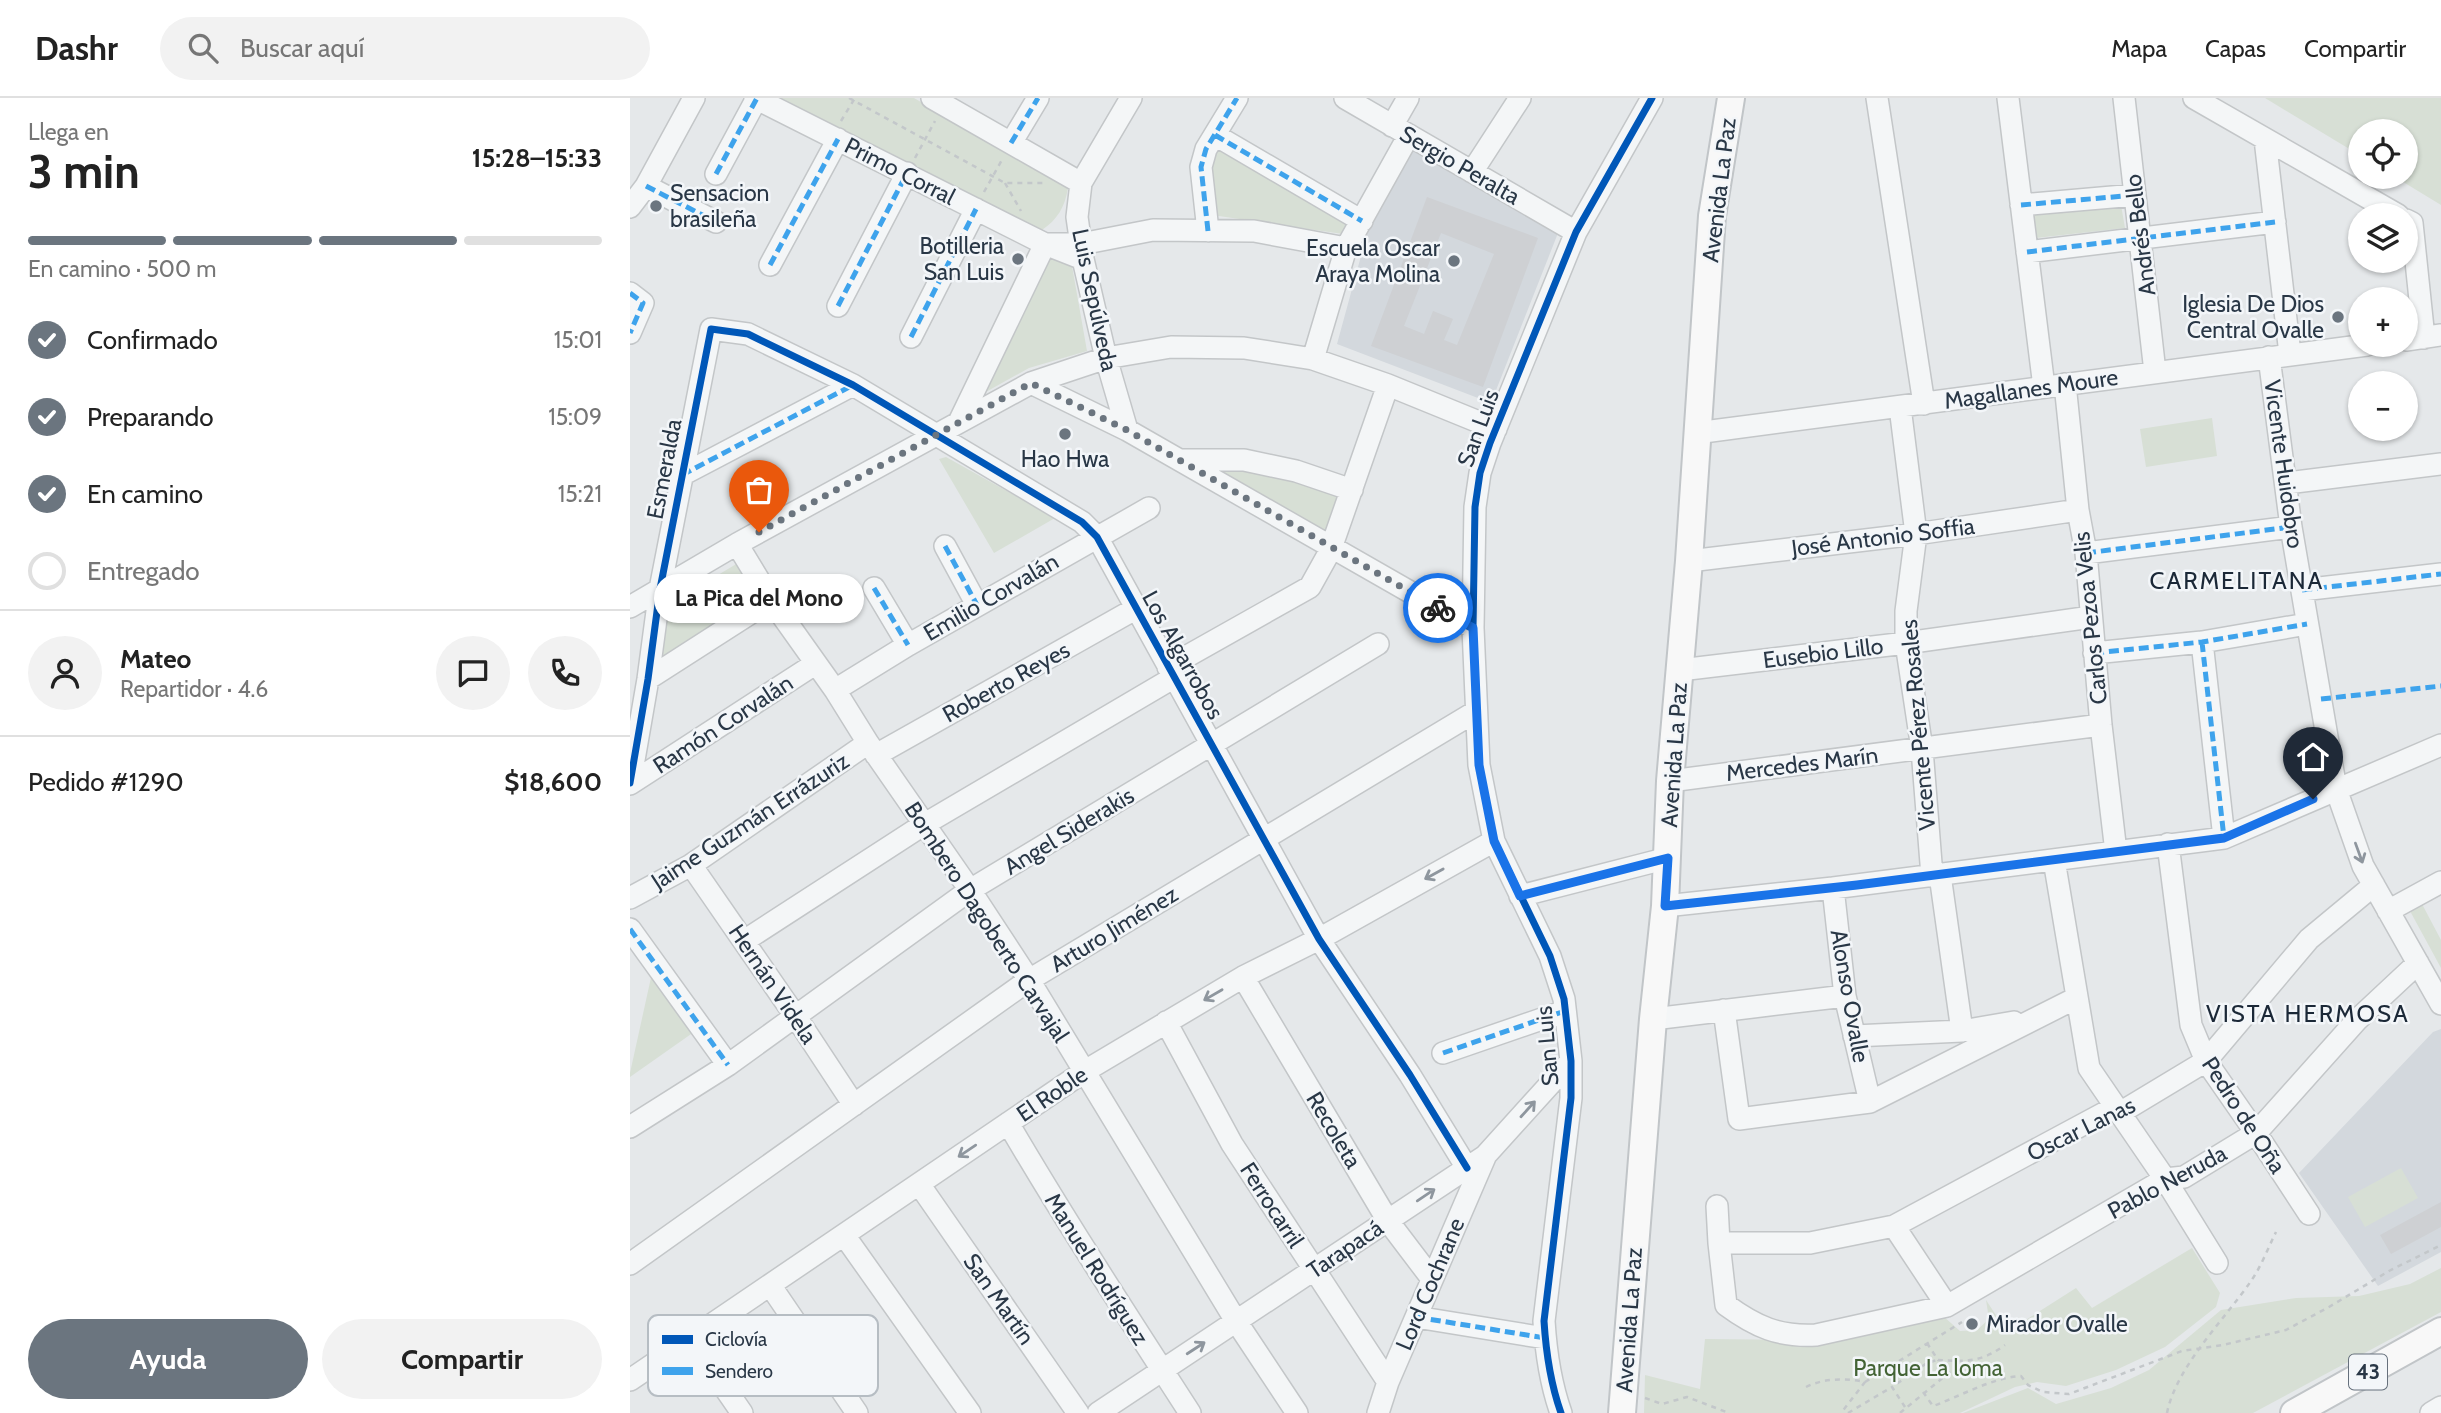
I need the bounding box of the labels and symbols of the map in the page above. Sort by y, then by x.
street label: Avenida La Paz [1696,116,1742,264]
street label: Sergio Peralta [1395,119,1525,211]
street label: Primo Corral [840,131,961,211]
street label: Andrés Bello [2119,173,2161,297]
place label: Sensacion brasileña [670,179,769,233]
marker: Sensacion brasileña [648,198,664,214]
street label: Luis Sepúlveda [1066,226,1124,374]
place label: Botilleria San Luis [919,232,1004,286]
place label: Escuela Oscar Araya Molina [1306,234,1441,288]
marker: Botilleria San Luis [1010,251,1026,267]
marker: Escuela Oscar Araya Molina [1446,253,1462,269]
place label: Iglesia De Dios Central Ovalle [2182,290,2324,344]
marker: Iglesia De Dios Central Ovalle [2330,309,2346,325]
street label: Magallanes Moure [1942,363,2120,415]
street label: Vicente Huidobro [2258,378,2310,550]
street label: San Luis [1451,385,1505,471]
street label: Esmeralda [641,417,687,521]
marker: Hao Hwa [1057,426,1073,442]
place label: Hao Hwa [1021,445,1109,473]
pin [729,460,789,532]
street label: José Antonio Soffia [1789,512,1976,562]
street label: Carlos Pezoa Velis [2067,530,2113,706]
street label: Emilio Corvalán [919,547,1063,647]
district label: CARMELITANA [2150,566,2324,595]
courier [1403,573,1473,643]
callout: La Pica del Mono [654,574,864,623]
street label: Los Algarrobos [1136,586,1230,724]
street label: Vicente Pérez Rosales [1895,618,1941,832]
street label: Eusebio Lillo [1761,632,1885,674]
street label: Roberto Reyes [937,636,1075,728]
street label: Ramón Corvalán [648,668,798,780]
street label: Avenida La Paz [1655,681,1693,829]
pin [2283,727,2343,799]
street label: Mercedes Marín [1724,741,1880,787]
street label: Jaime Guzmán Errázuriz [645,747,854,896]
street label: Angel Siderakis [999,781,1139,881]
street label: Bombero Dagoberto Carvajal [899,797,1076,1048]
one-way arrow [2353,842,2366,864]
one-way arrow [1425,867,1445,881]
street label: Arturo Jiménez [1045,880,1183,978]
street label: Hernán Videla [723,919,823,1049]
street label: Alonso Ovalle [1825,927,1876,1065]
one-way arrow [1204,988,1224,1002]
district label: VISTA HERMOSA [2206,999,2410,1028]
street label: San Luis [1530,1005,1564,1087]
street label: Pedro de Oña [2196,1051,2292,1179]
street label: El Roble [1011,1060,1093,1128]
street label: Recoleta [1300,1087,1368,1173]
street label: Oscar Lanas [2022,1091,2140,1167]
one-way arrow [1520,1100,1536,1118]
street label: Pablo Neruda [2103,1139,2231,1225]
one-way arrow [958,1144,978,1158]
street label: Ferrocarril [1234,1157,1310,1253]
street label: Manuel Rodríguez [1039,1188,1155,1350]
one-way arrow [1416,1188,1435,1203]
street label: Lord Cochrane [1390,1213,1471,1354]
street label: Tarapacá [1302,1214,1388,1284]
street label: Avenida La Paz [1610,1246,1648,1394]
street label: San Martín [957,1248,1041,1350]
place label: Mirador Ovalle [1986,1310,2128,1338]
legend [648,1315,878,1396]
marker: Mirador Ovalle [1964,1316,1980,1332]
text: Ciclovía [705,1328,767,1351]
one-way arrow [1186,1341,1205,1355]
park label: Parque La loma [1853,1354,2003,1382]
road number: 43 [2349,1354,2387,1390]
text: Sendero [705,1360,773,1383]

